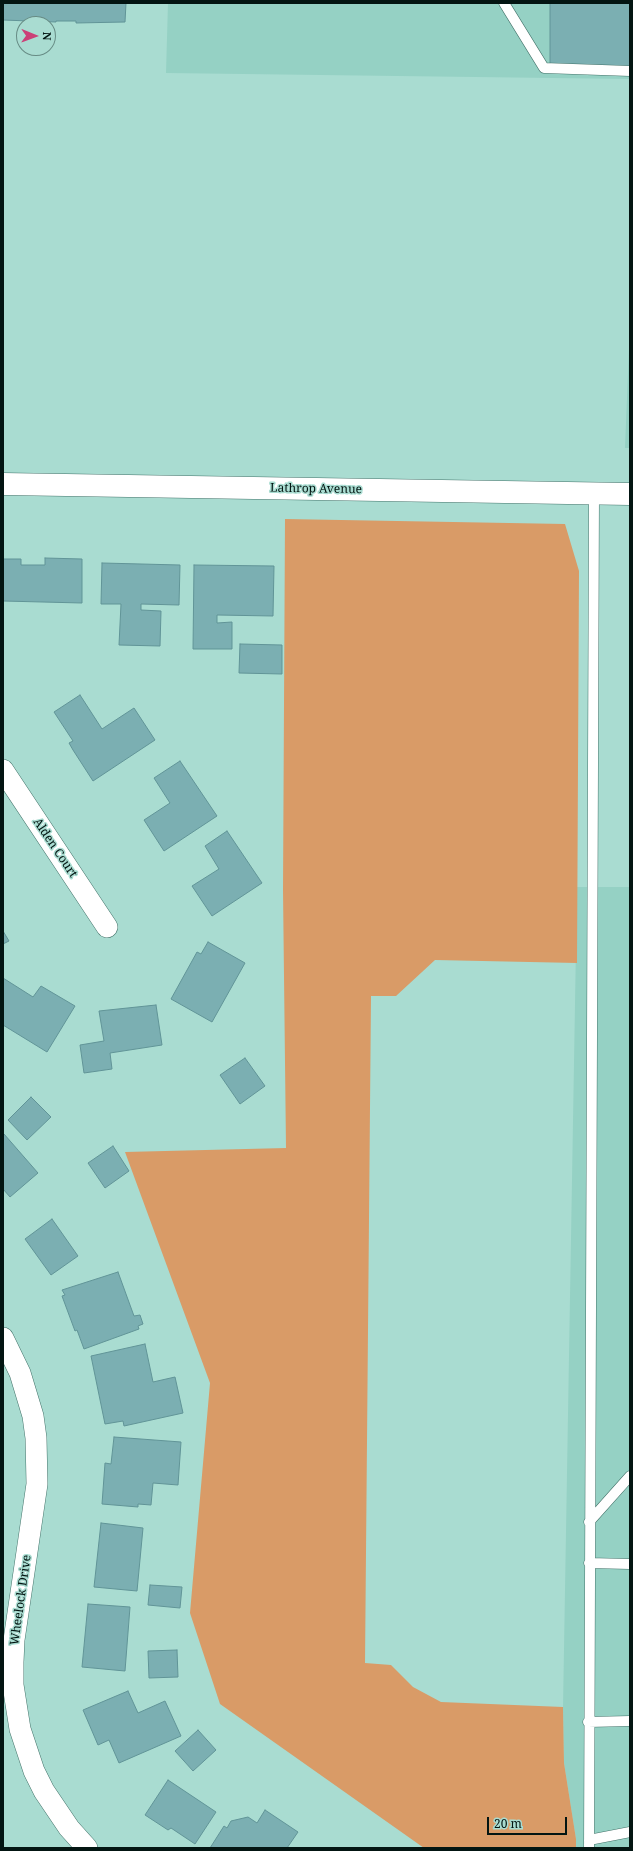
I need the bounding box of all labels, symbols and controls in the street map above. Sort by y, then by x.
north arrow [16,16,56,56]
text: N [40,32,55,41]
street label: Lathrop Avenue [270,481,362,497]
street label: Alden Court [30,816,80,880]
street label: Wheelock Drive [8,1554,34,1646]
scale bar [489,1809,569,1835]
text: 20 m [494,1815,522,1832]

